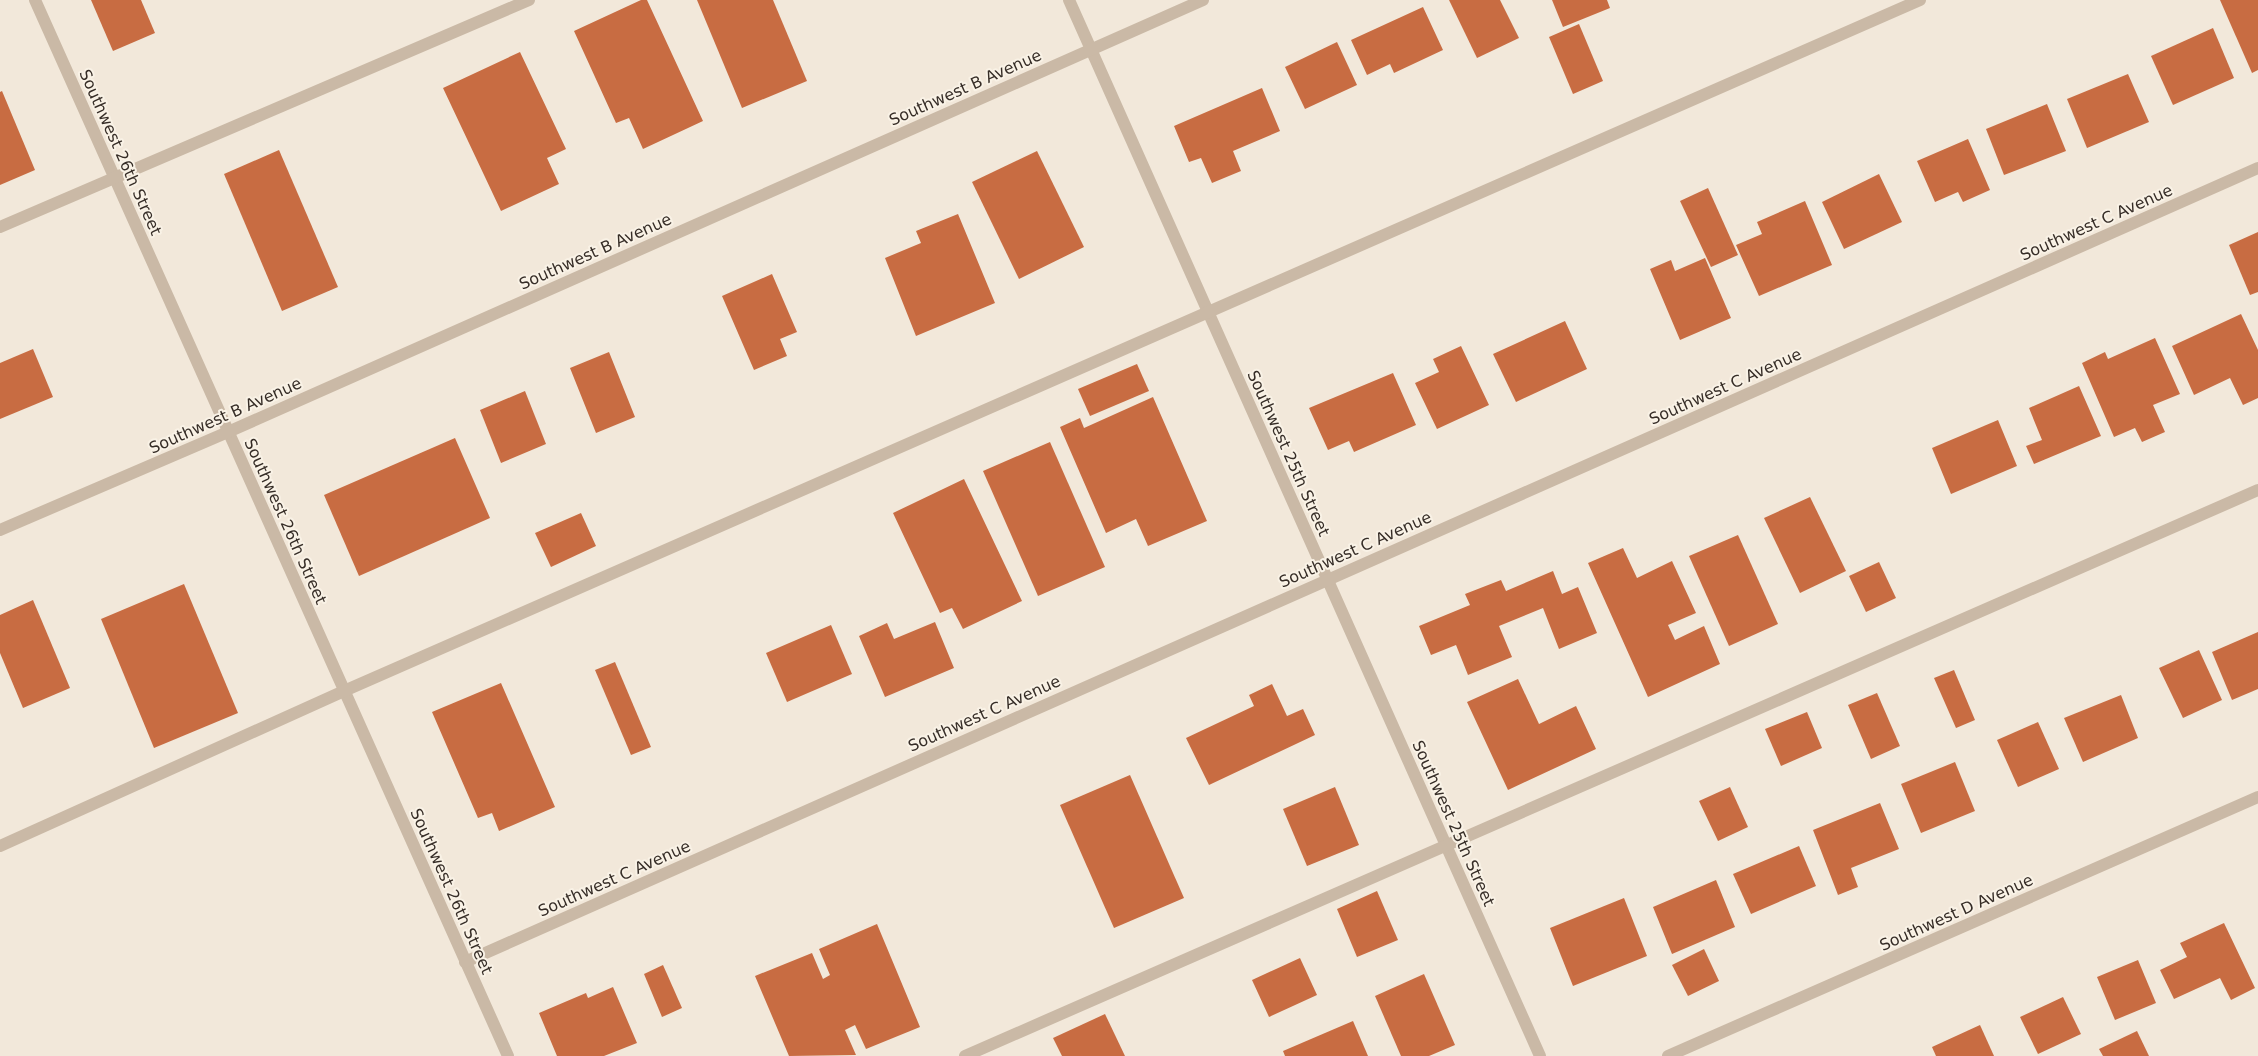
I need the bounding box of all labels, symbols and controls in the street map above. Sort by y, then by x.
street label: Southwest B Avenue [886,45,1044,130]
street label: Southwest 26th Street [75,66,166,238]
street label: Southwest C Avenue [2017,180,2175,265]
street label: Southwest B Avenue [516,209,674,294]
street label: Southwest C Avenue [1646,344,1804,429]
street label: Southwest 25th Street [1243,367,1334,539]
street label: Southwest B Avenue [146,373,304,458]
street label: Southwest 26th Street [240,435,331,607]
street label: Southwest C Avenue [1276,507,1434,592]
street label: Southwest C Avenue [905,671,1063,756]
street label: Southwest 25th Street [1408,737,1499,909]
street label: Southwest 26th Street [406,805,497,977]
street label: Southwest C Avenue [535,836,693,921]
street label: Southwest D Avenue [1877,870,2036,955]

